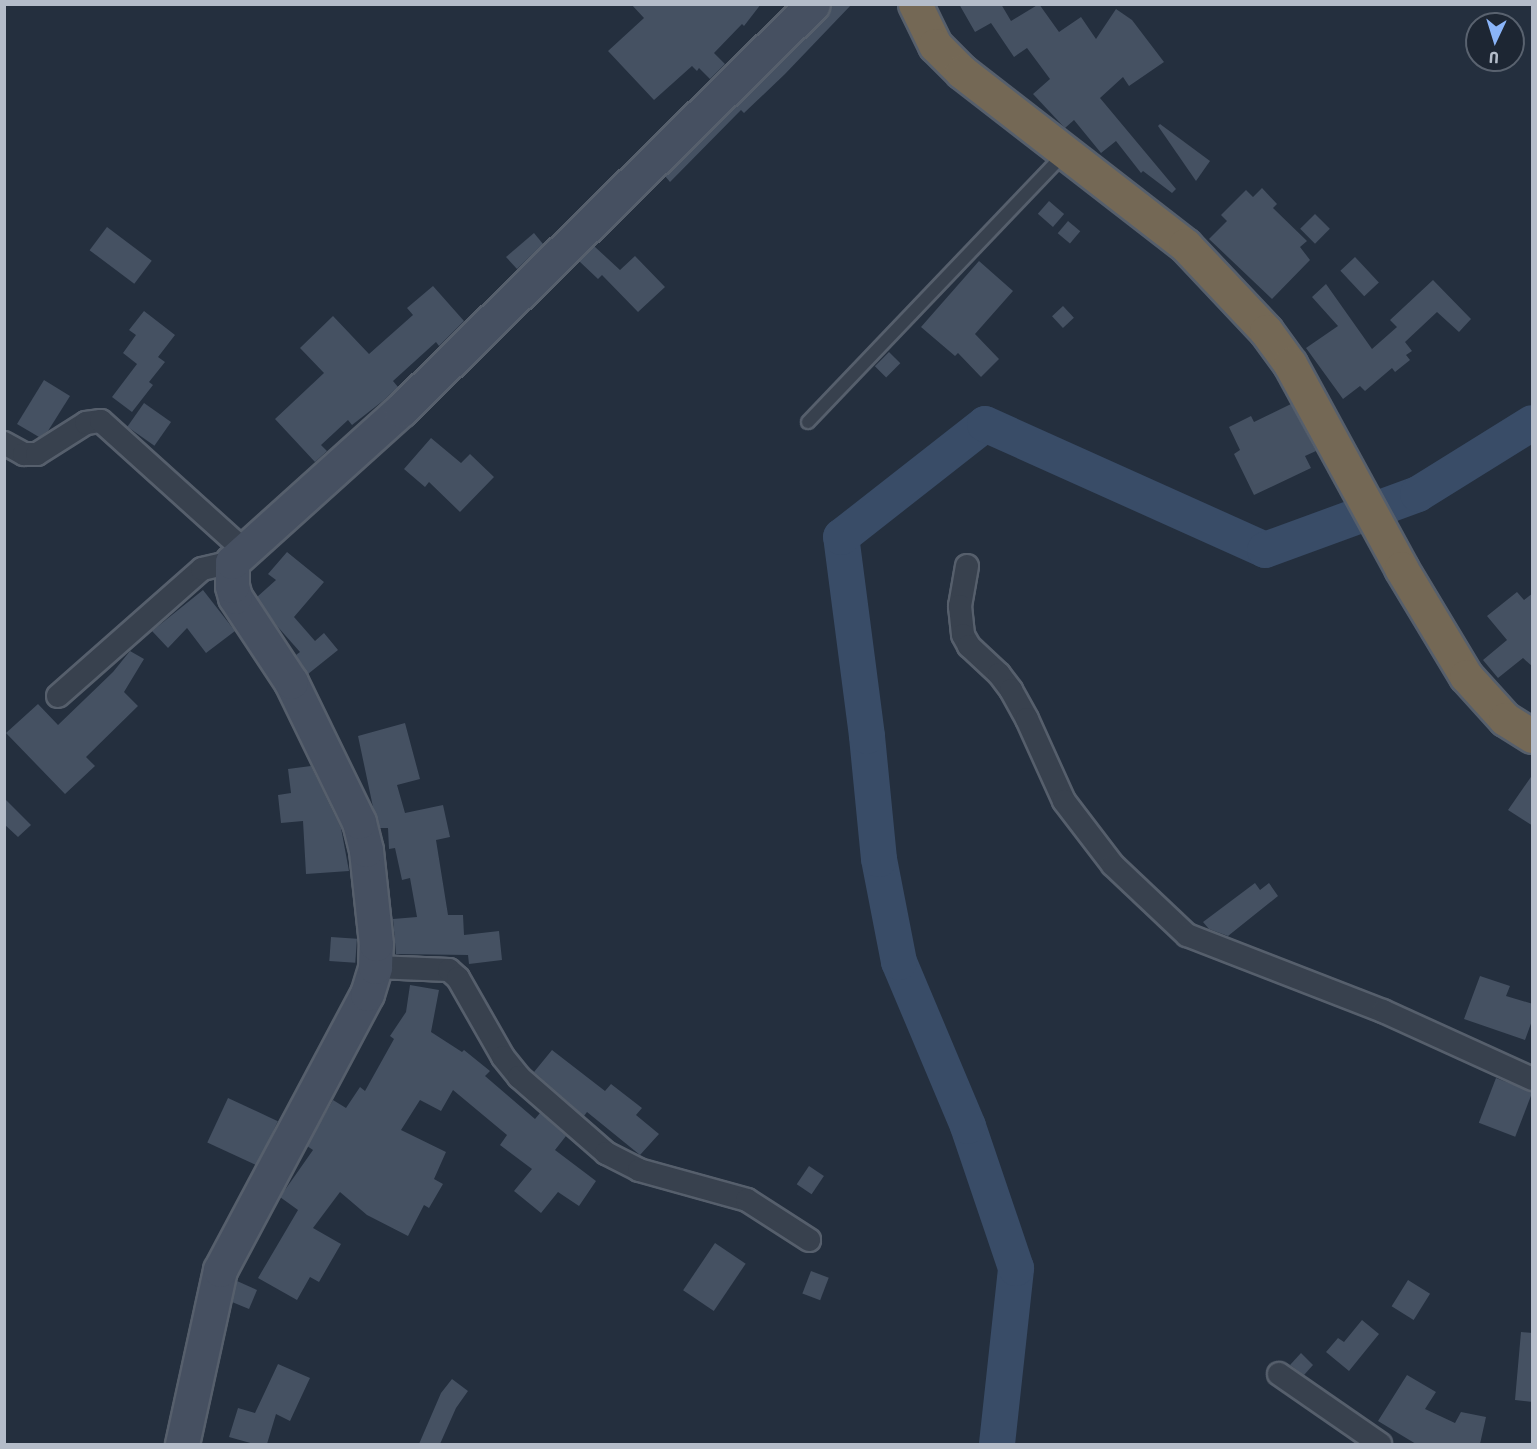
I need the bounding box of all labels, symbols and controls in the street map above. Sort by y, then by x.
north arrow [1465,12,1525,72]
text: U [1489,49,1499,67]

